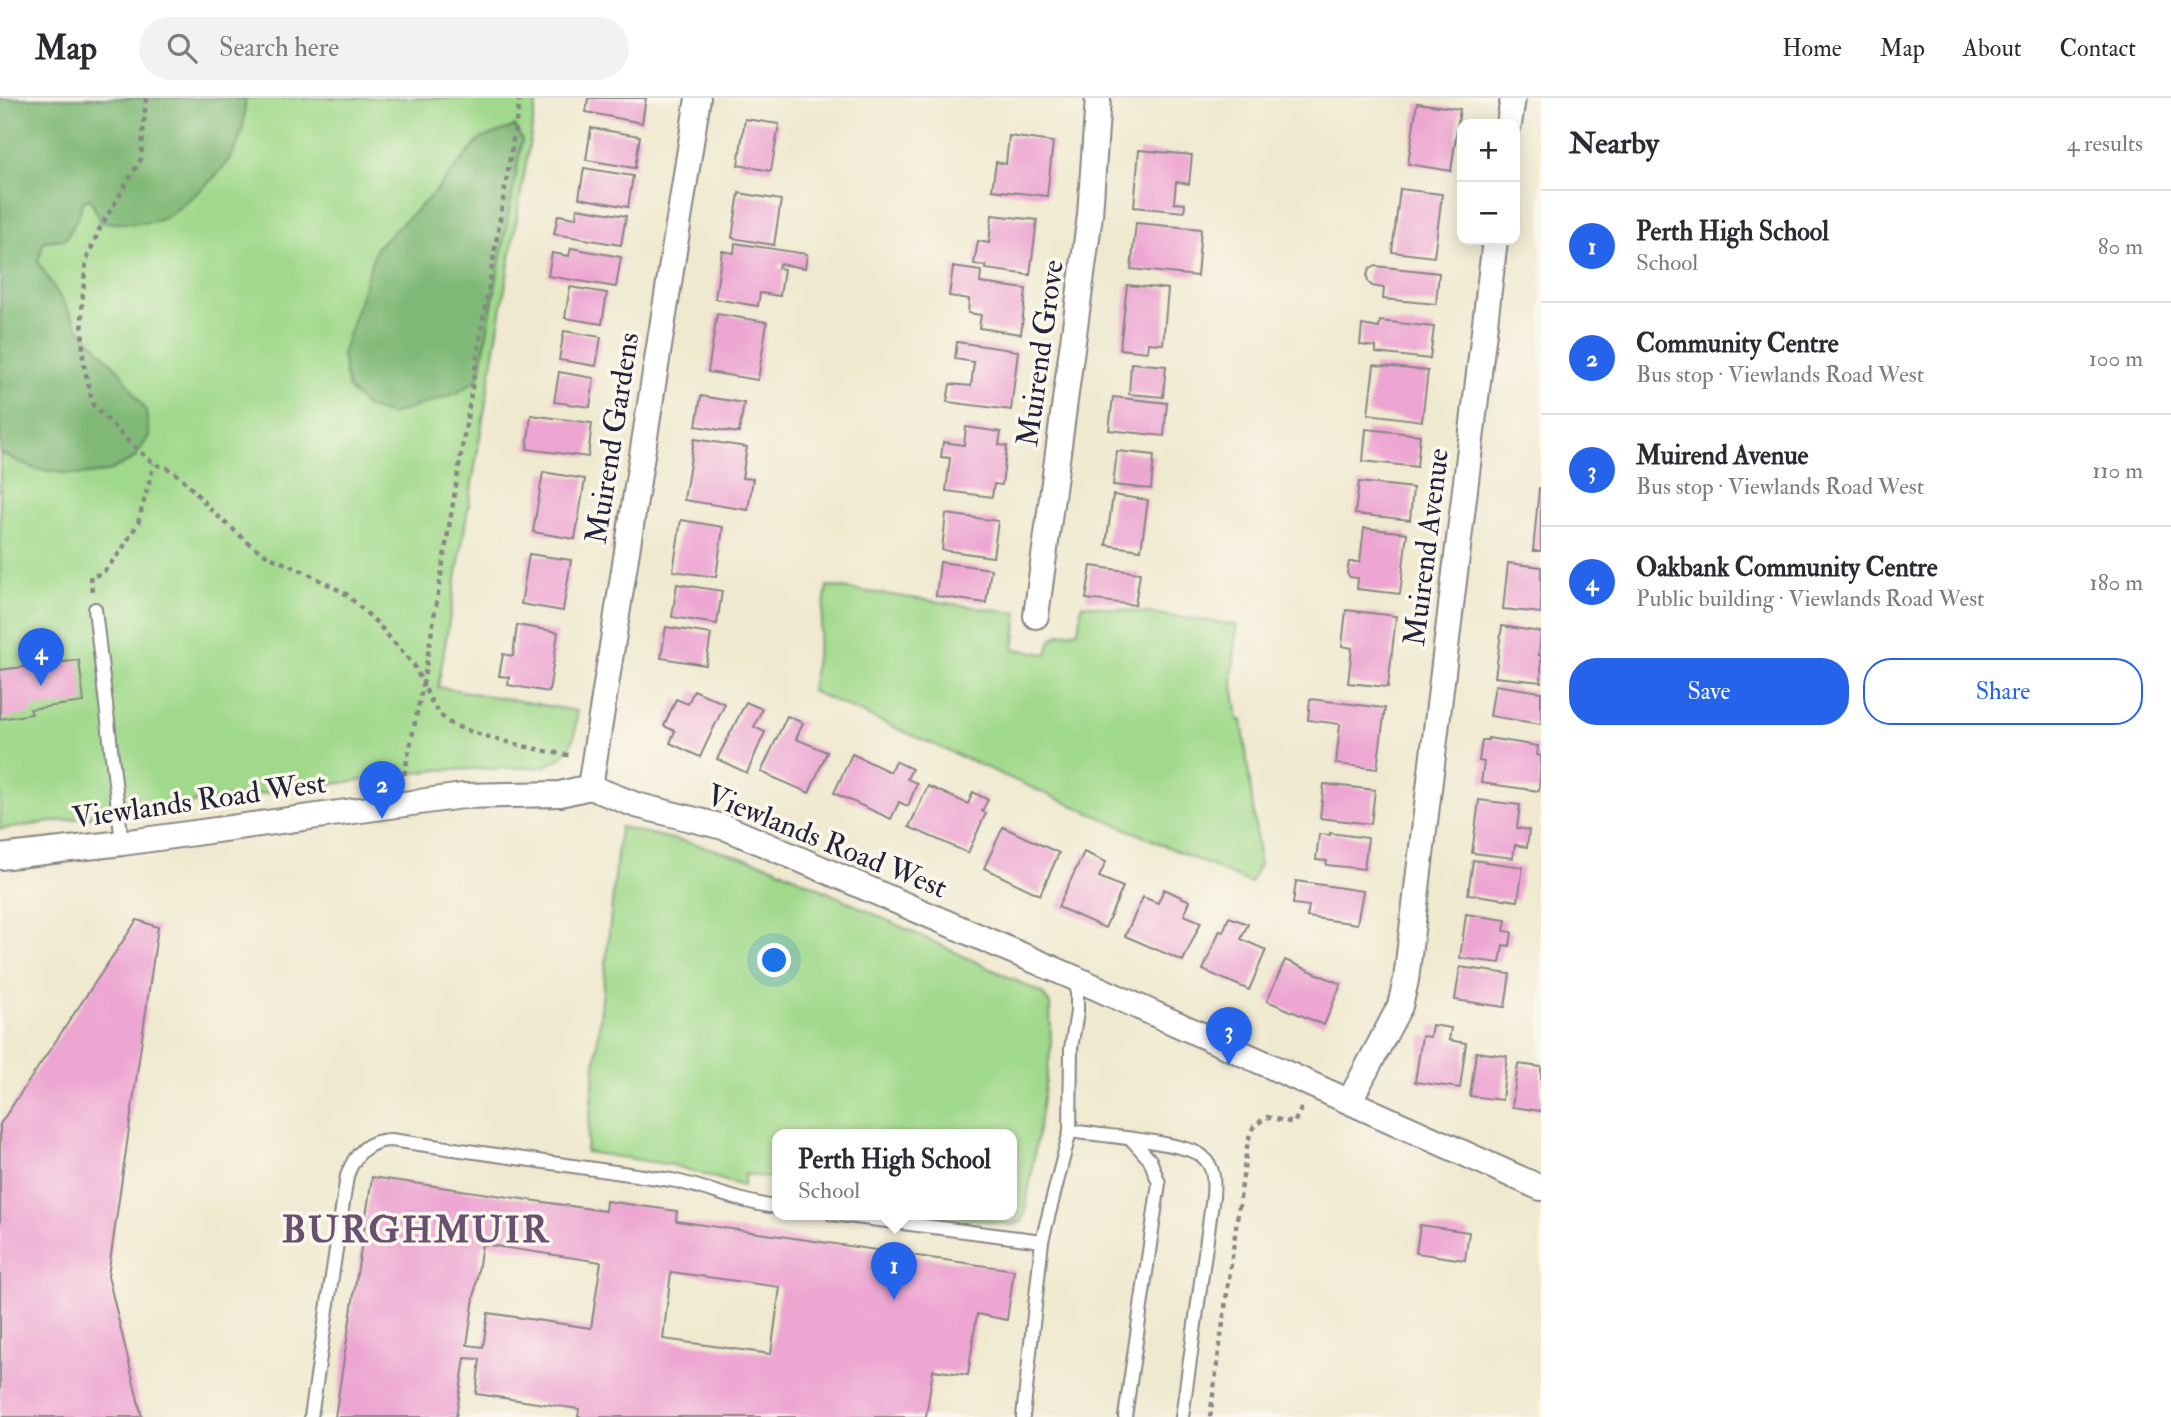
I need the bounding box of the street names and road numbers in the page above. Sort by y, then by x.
street label: Muirend Grove [1009,257,1072,449]
street label: Muirend Gardens [578,330,647,547]
street label: Muirend Avenue [1396,446,1457,648]
street label: Viewlands Road West [70,764,329,837]
street label: Viewlands Road West [701,776,953,907]

